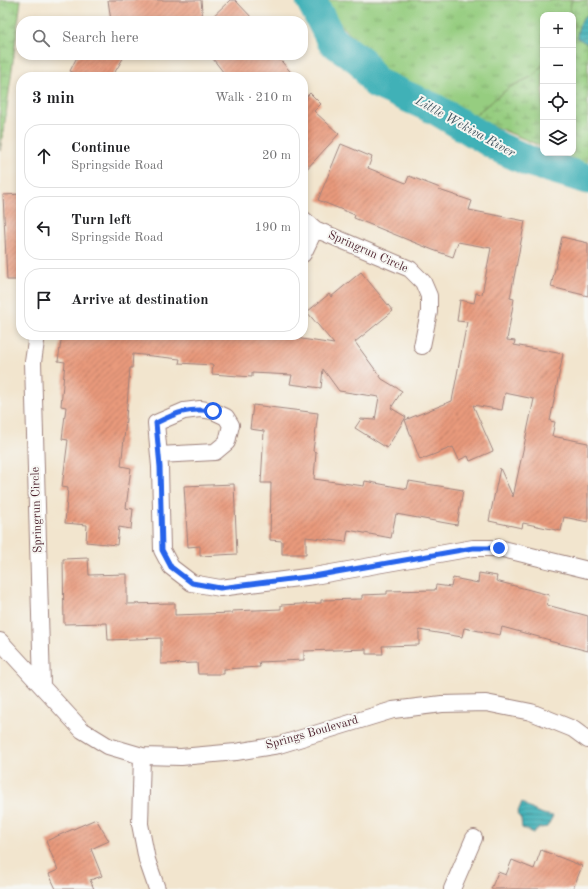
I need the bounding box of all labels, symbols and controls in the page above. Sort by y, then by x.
map controls [540,12,576,156]
button: + [540,12,576,48]
search box [16,16,308,60]
icon: search [30,27,52,49]
text: Search here [62,31,139,46]
button: − [540,48,576,84]
button: locate [540,84,576,120]
text: 3 min [32,90,75,107]
text: Walk · 210 m [215,91,292,104]
water label: Little Wekiva River [412,94,517,160]
button: layers [540,120,576,156]
text: Continue [71,141,130,156]
icon: ahead [33,145,55,167]
text: 20 m [262,149,291,162]
text: Springside Road [71,159,163,172]
text: Turn left [71,213,131,228]
icon: left [33,217,55,239]
text: 190 m [254,221,291,234]
street label: Springrun Circle [326,229,410,275]
text: Springside Road [71,231,163,244]
icon: arrive [33,289,55,311]
text: Arrive at destination [71,293,209,308]
route start [204,402,222,420]
street label: Springrun Circle [29,466,44,553]
route end [490,539,508,557]
street label: Springs Boulevard [264,714,360,752]

